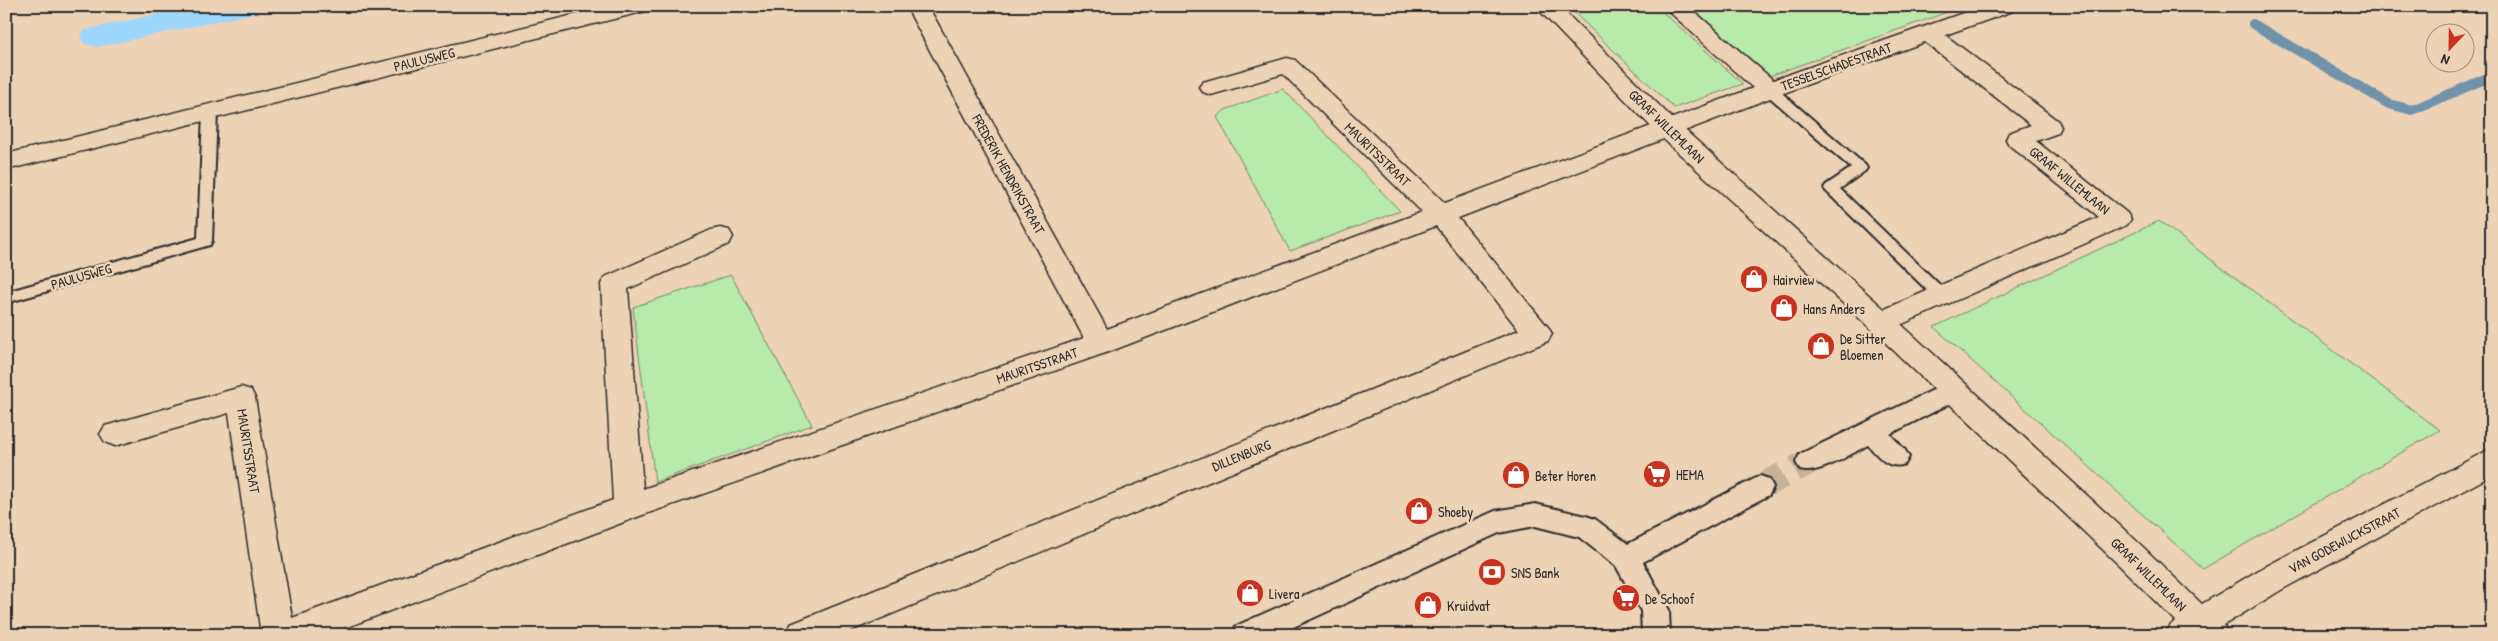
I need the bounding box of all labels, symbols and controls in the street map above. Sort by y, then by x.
north arrow [2426,22,2476,72]
street label: TESSELSCHADESTRAAT [1778,37,1895,95]
street label: PAULUSWEG [392,42,457,76]
text: N [2437,50,2452,71]
street label: GRAAF WILLEMLAAN [1625,85,1709,167]
street label: FREDERIK HENDRIKSTRAAT [968,110,1050,238]
street label: MAURITSSTRAAT [1341,118,1416,191]
street label: GRAAF WILLEMLAAN [2026,142,2114,218]
street label: PAULUSWEG [49,258,114,294]
shop icon: Hairview [1739,264,1769,294]
place label: Hairview [1773,270,1815,289]
shop icon: Hans Anders [1769,293,1799,323]
place label: Hans Anders [1803,299,1865,318]
place label: De Sitter Bloemen [1840,329,1886,364]
shop icon: De Sitter Bloemen [1806,331,1836,361]
street label: MAURITSSTRAAT [994,342,1081,388]
street label: MAURITSSTRAAT [233,408,265,495]
street label: DILLENBURG [1209,435,1273,475]
supermarket icon: HEMA [1642,459,1672,489]
shop icon: Beter Horen [1501,460,1531,490]
place label: HEMA [1676,465,1704,484]
place label: Beter Horen [1535,466,1596,485]
shop icon: Shoeby [1404,496,1434,526]
place label: Shoeby [1438,502,1473,522]
street label: VAN GODEWIJCKSTRAAT [2285,502,2404,578]
street label: GRAAF WILLEMLAAN [2107,533,2191,615]
bank icon: SNS Bank [1477,557,1507,587]
place label: SNS Bank [1511,563,1559,582]
shop icon: Livera [1235,578,1265,608]
supermarket icon: De Schoof [1611,583,1641,613]
place label: Livera [1269,584,1300,603]
place label: De Schoof [1645,589,1695,608]
shop icon: Kruidvat [1413,590,1443,620]
place label: Kruidvat [1447,596,1490,615]

